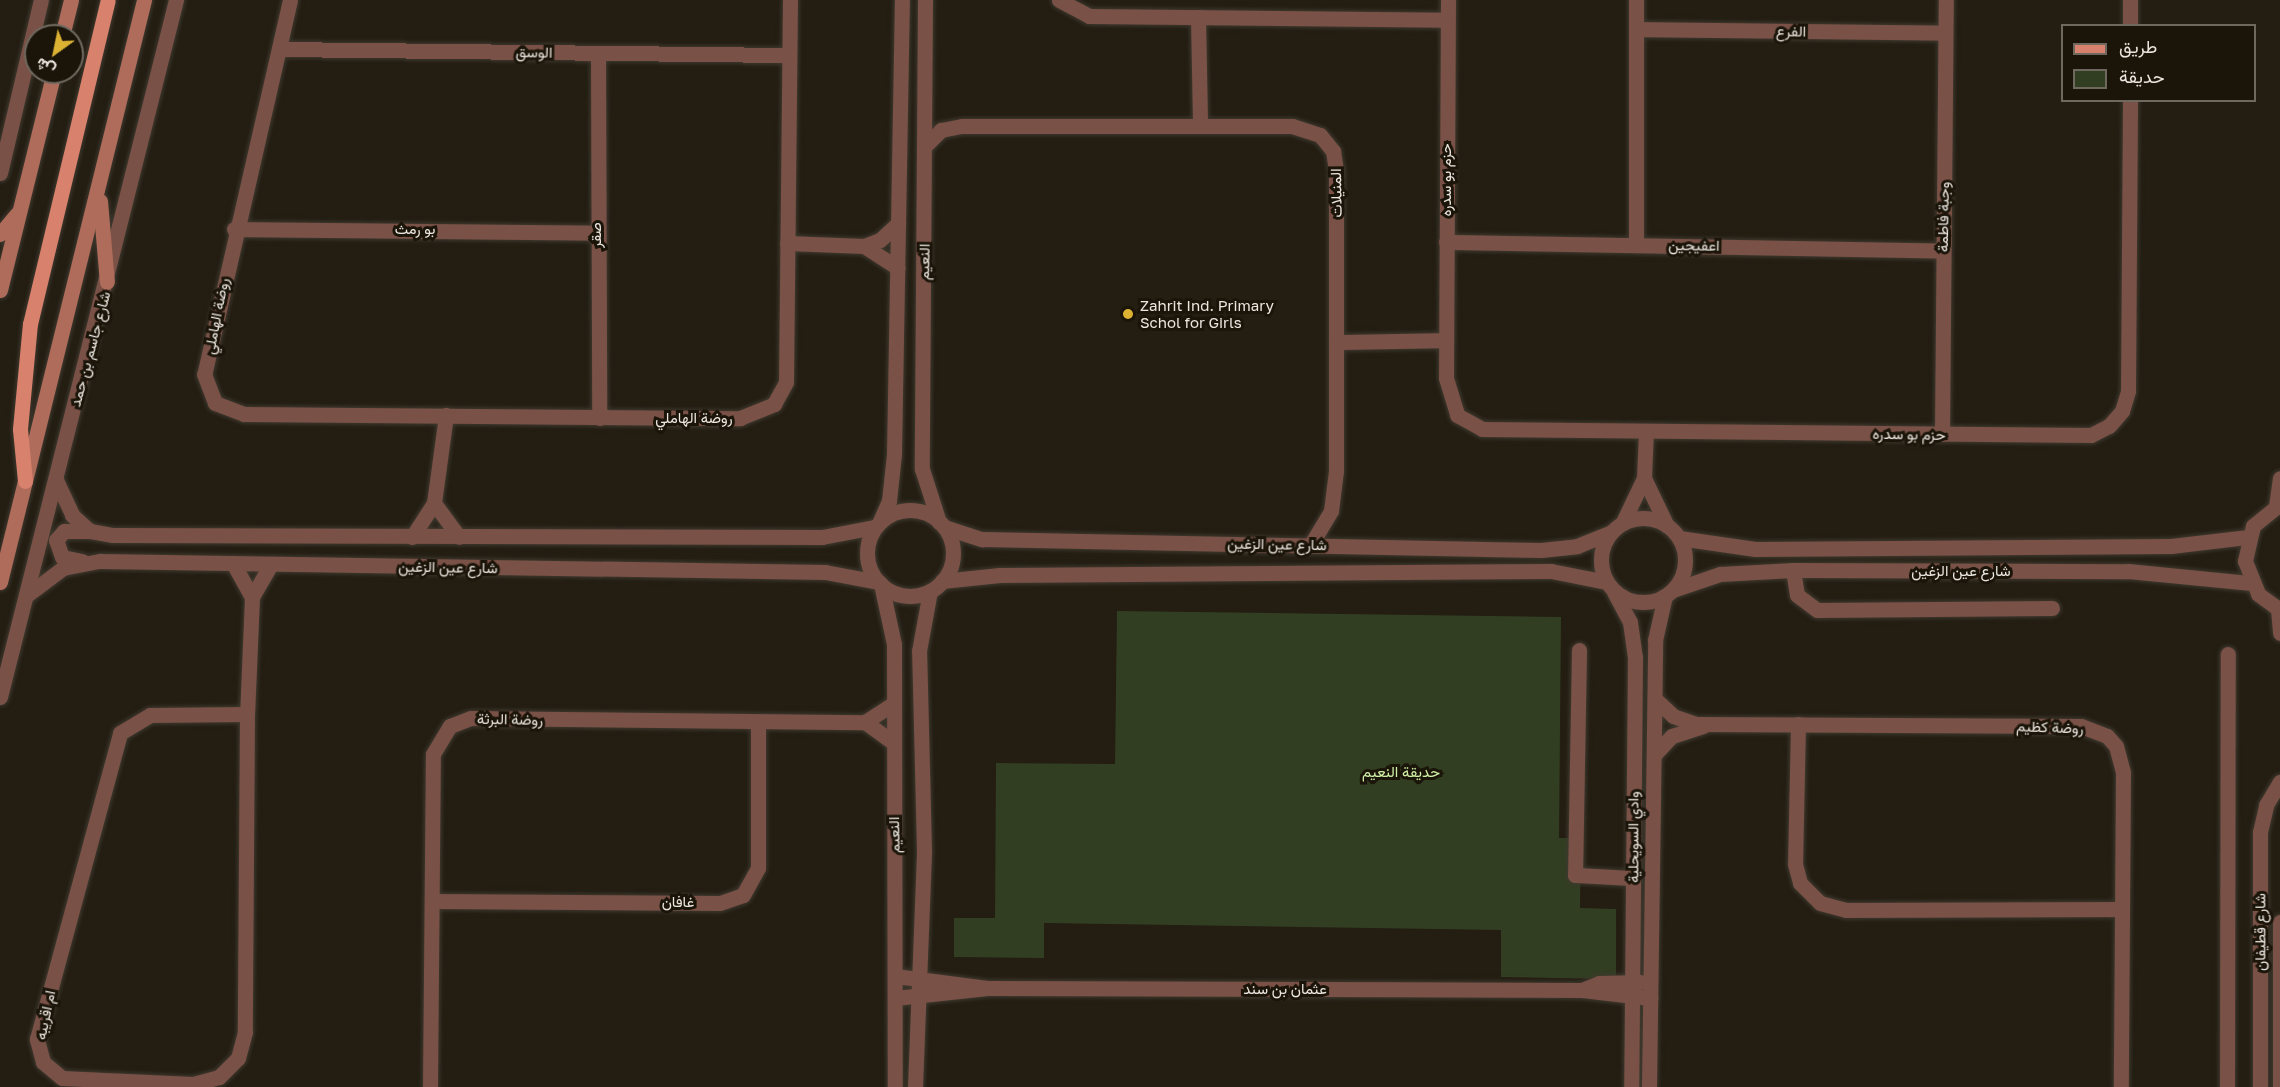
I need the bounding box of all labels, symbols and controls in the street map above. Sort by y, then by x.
street label: الفرع [1776,22,1806,40]
north arrow [24,24,84,84]
legend [2061,24,2256,102]
text: طريق [2119,35,2157,57]
street label: الوسق [516,43,552,61]
text: ش [32,54,59,81]
text: حديقة [2119,65,2165,87]
street label: حزم بو سدره [1437,144,1455,216]
street label: المنيلات [1327,168,1345,218]
street label: وجبة فاطمة [1933,182,1953,252]
street label: بو رمث [395,220,435,238]
street label: صقر [587,222,605,248]
street label: اعفيجين [1668,236,1720,254]
street label: النعيم [915,244,933,280]
street label: روضة الهاملي [200,276,232,356]
street label: شارع جاسم بن حمد [66,289,114,409]
place label: Zahrit Ind. Primary Schol for Girls [1140,296,1274,331]
marker: Zahrit Ind. Primary Schol for Girls [1121,307,1135,321]
street label: روضة الهاملي [655,409,733,427]
street label: حزم بو سدره [1872,424,1946,444]
street label: شارع عين الزغين [1227,534,1327,554]
street label: شارع عين الزغين [398,557,498,577]
street label: شارع عين الزغين [1911,562,2011,580]
street label: روضة البرثة [477,709,543,729]
street label: روضة كظيم [2016,717,2084,737]
park label: حديقة النعيم [1362,763,1440,781]
street label: وادي السويحلية [1624,791,1642,883]
street label: النعيم [885,817,903,853]
street label: غافان [662,893,694,911]
street label: شارع قطيفان [2251,893,2269,971]
street label: عثمان بن سند [1243,980,1327,998]
street label: ام اقريبه [31,989,59,1041]

